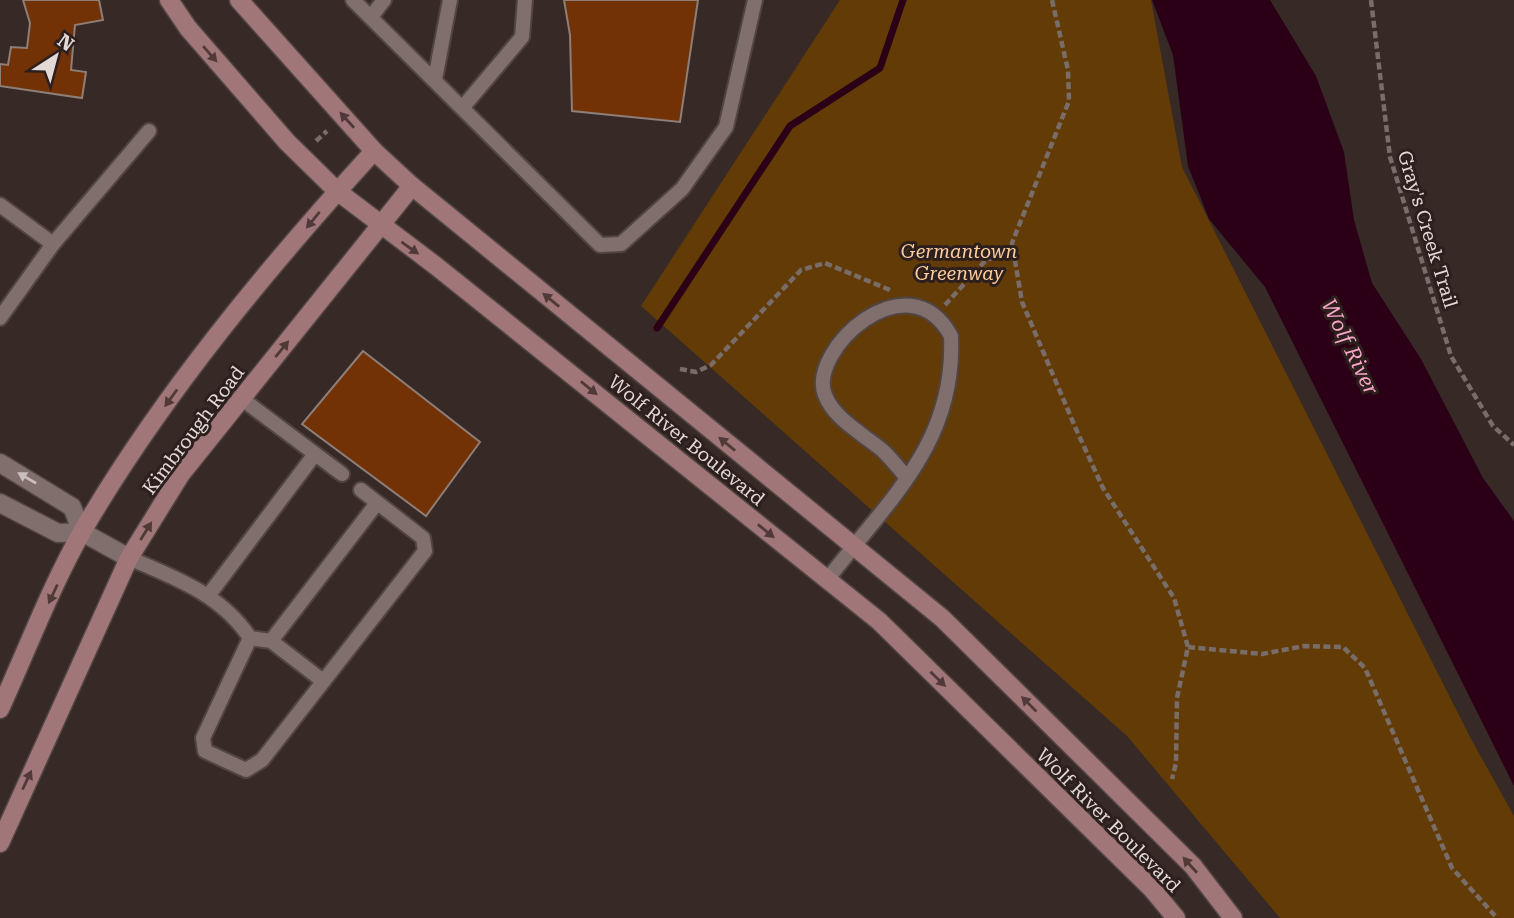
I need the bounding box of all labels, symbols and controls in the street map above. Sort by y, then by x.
north arrow [21,21,91,91]
text: N [53,29,79,56]
one-way arrow [202,45,218,63]
one-way arrow [339,112,355,129]
street label: Gray's Creek Trail [1393,148,1462,311]
one-way arrow [306,212,321,229]
park label: Germantown Greenway [901,240,1017,285]
one-way arrow [401,241,419,255]
one-way arrow [543,293,560,308]
water label: Wolf River [1317,295,1384,399]
one-way arrow [274,341,289,358]
street label: Kimbrough Road [138,362,249,499]
street label: Wolf River Boulevard [604,370,769,510]
one-way arrow [580,381,598,396]
one-way arrow [164,389,178,407]
one-way arrow [719,437,736,452]
one-way arrow [17,472,36,484]
one-way arrow [139,521,152,540]
one-way arrow [758,523,775,538]
one-way arrow [48,584,59,604]
one-way arrow [930,671,947,688]
one-way arrow [1021,697,1038,713]
street label: Wolf River Boulevard [1032,744,1185,897]
one-way arrow [21,770,33,790]
one-way arrow [1183,857,1199,874]

